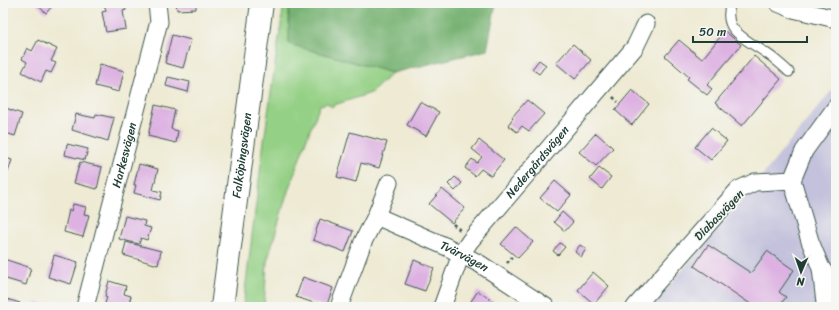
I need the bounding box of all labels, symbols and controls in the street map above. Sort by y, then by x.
scale bar [693,18,807,44]
text: 50 m [699,21,726,43]
street label: Falköpingsvägen [225,111,259,199]
street label: Harkesvägen [105,119,144,190]
street label: Nedergårdsvägen [500,120,575,203]
street label: Diabasvägen [689,184,750,246]
street label: Tvärvägen [436,234,494,278]
north arrow [781,252,821,292]
text: N [796,272,806,291]

